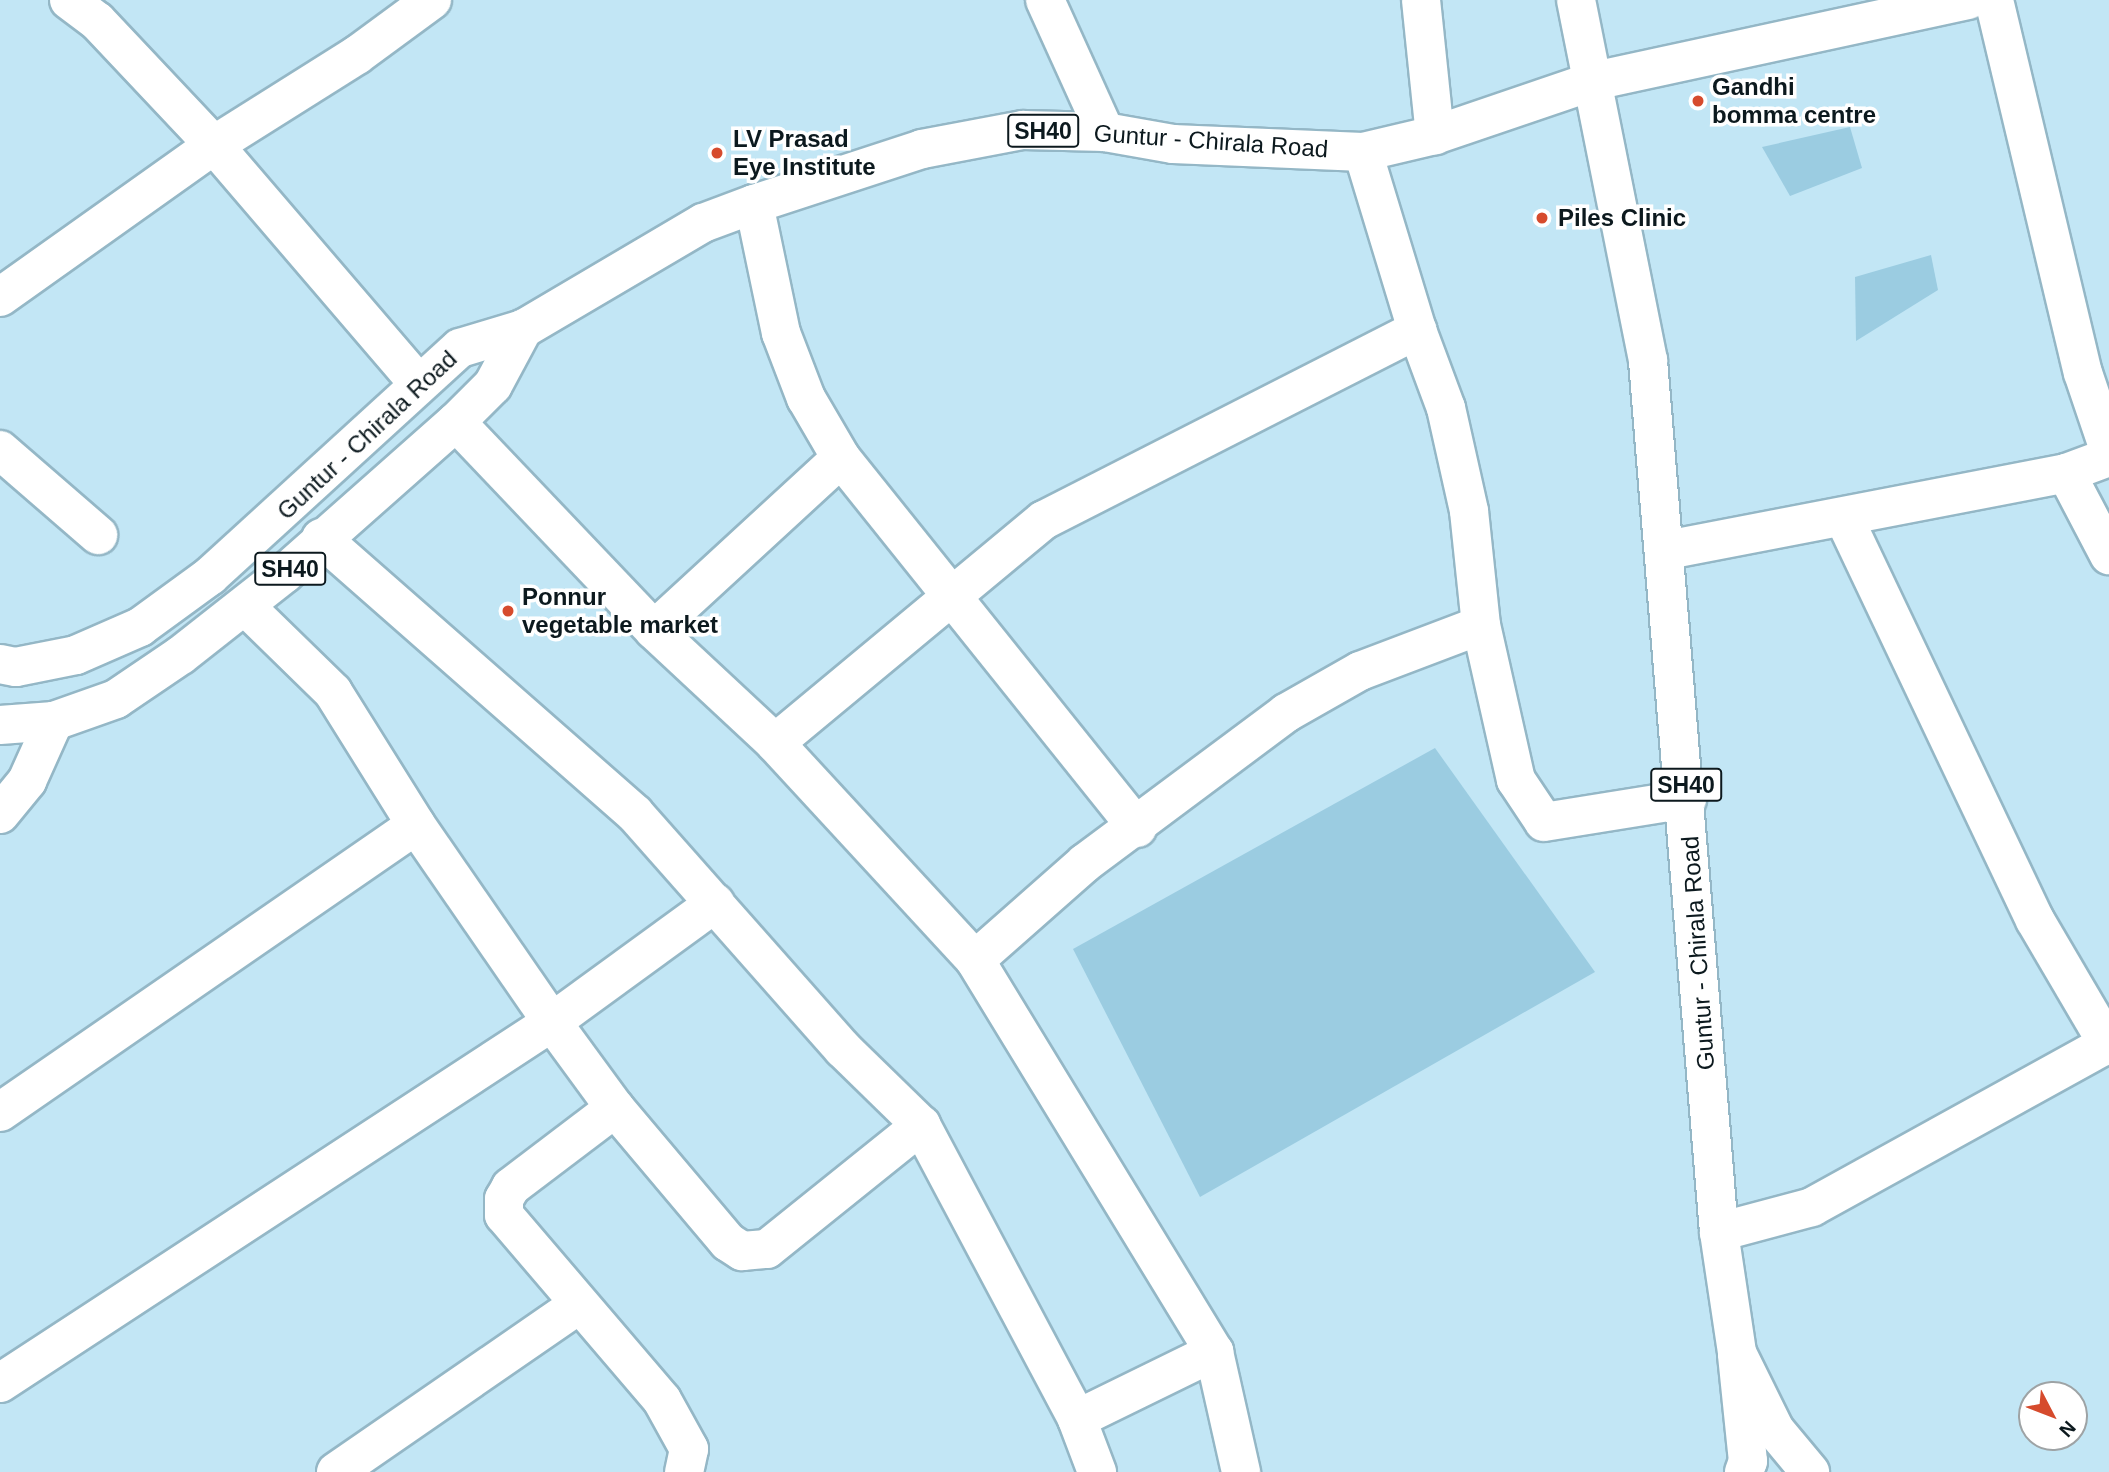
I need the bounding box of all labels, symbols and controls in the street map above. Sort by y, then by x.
place label: Gandhi bomma centre [1712,73,1876,129]
marker: Gandhi bomma centre [1690,93,1706,109]
road number: SH40 [1006,112,1080,150]
street label: Guntur - Chirala Road [1093,118,1329,164]
place label: LV Prasad Eye Institute [733,125,876,181]
marker: LV Prasad Eye Institute [707,143,727,163]
place label: Piles Clinic [1558,204,1686,232]
marker: Piles Clinic [1532,208,1552,228]
street label: Guntur - Chirala Road [271,344,463,526]
road number: SH40 [253,550,327,589]
place label: Ponnur vegetable market [522,583,718,639]
marker: Ponnur vegetable market [500,603,516,619]
road number: SH40 [1649,765,1723,804]
street label: Guntur - Chirala Road [1675,835,1721,1071]
north arrow [2018,1381,2088,1451]
text: N [2055,1417,2080,1441]

